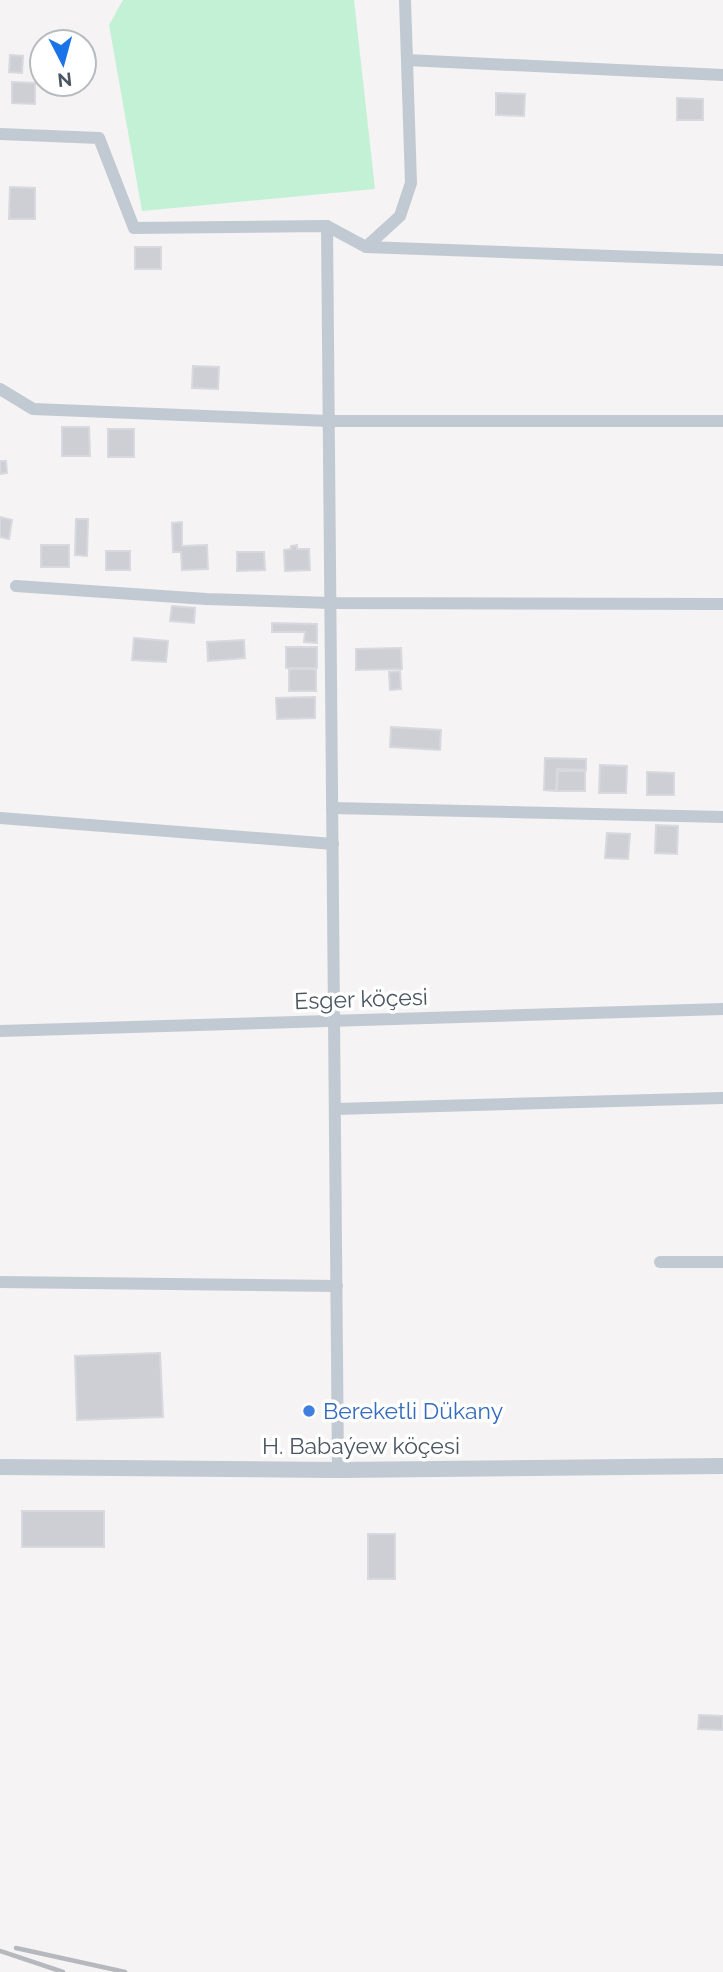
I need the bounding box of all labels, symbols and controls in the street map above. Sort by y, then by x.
north arrow [28,28,98,98]
text: N [56,68,73,92]
street label: Esger köçesi [294,983,428,1014]
place label: Bereketli Dükany [323,1397,503,1424]
marker: Bereketli Dükany [301,1403,317,1419]
street label: H. Babaýew köçesi [262,1432,460,1459]

